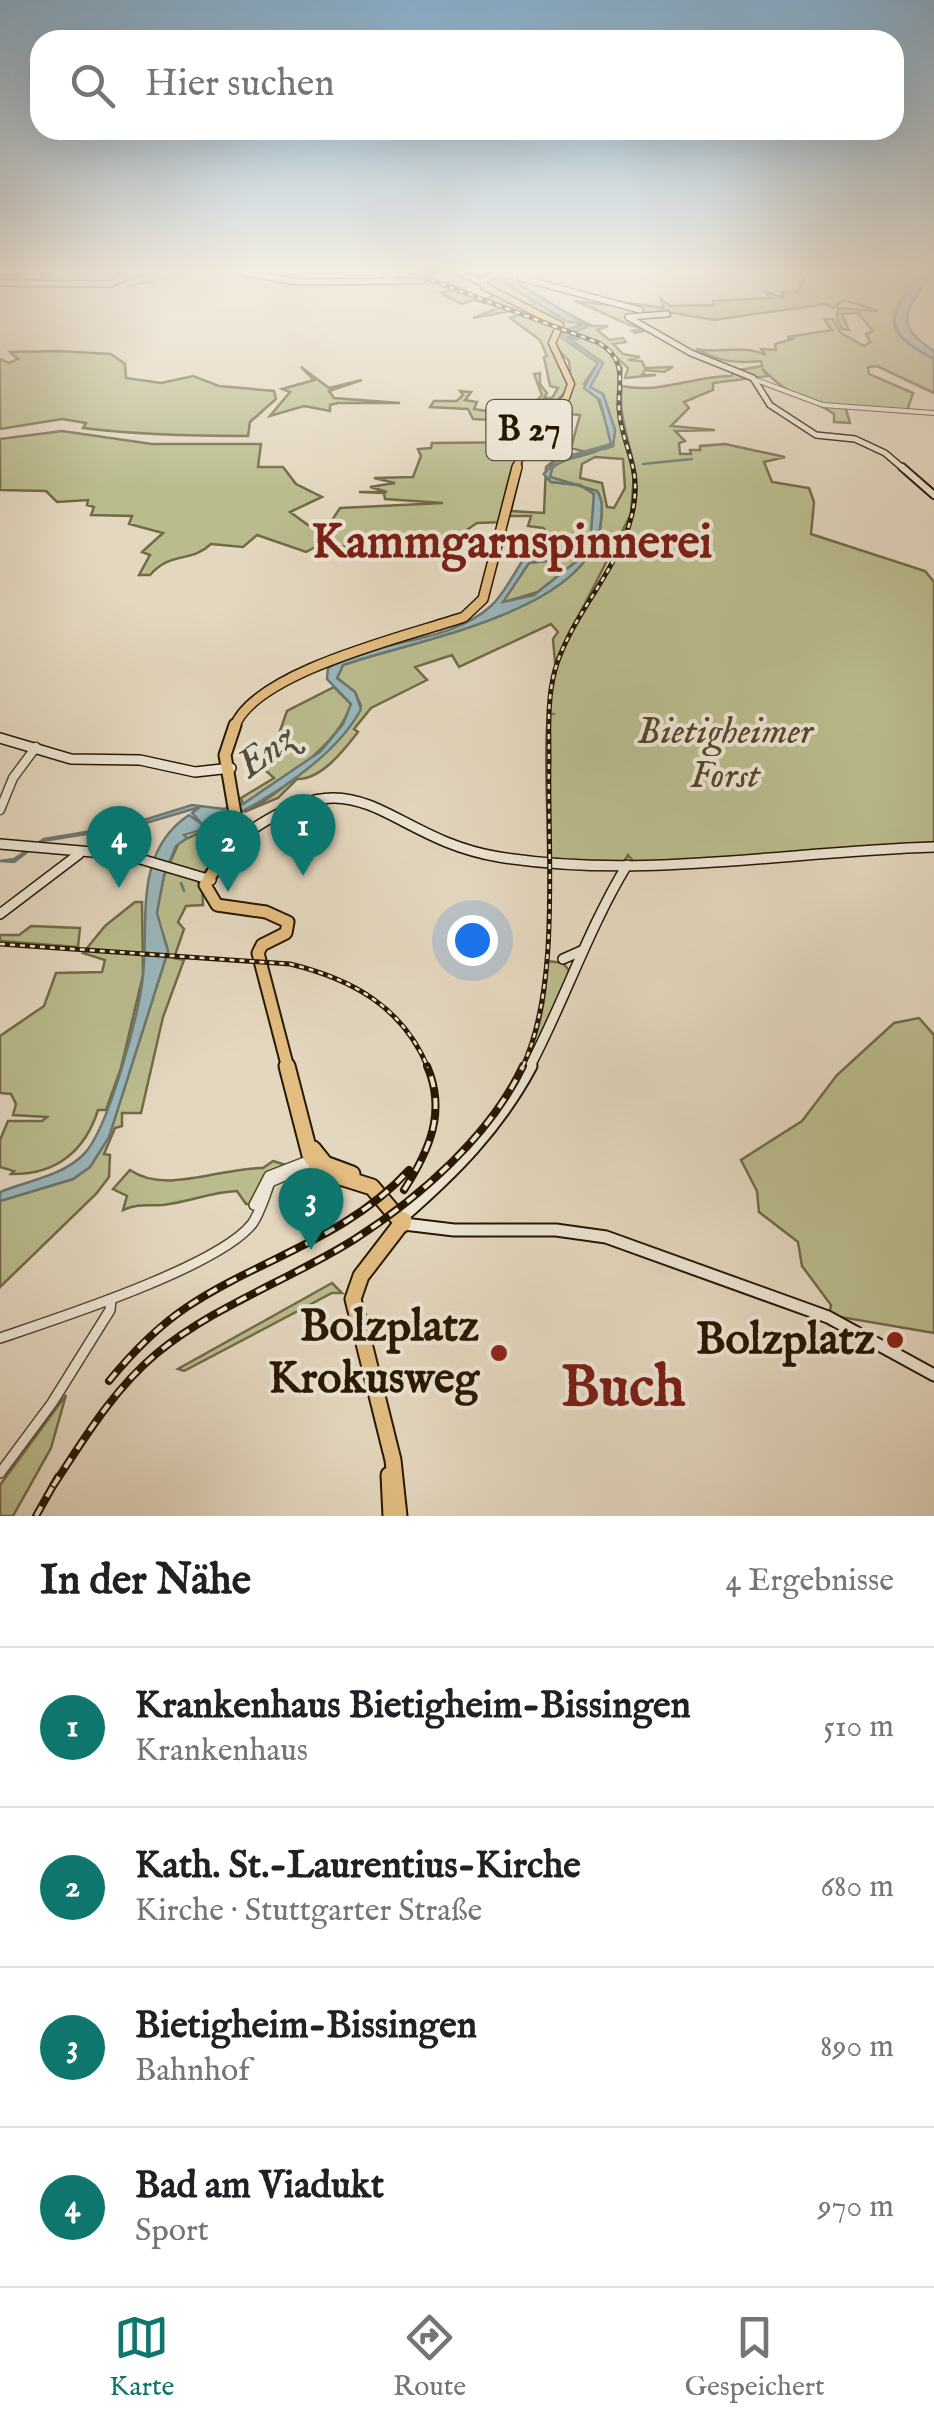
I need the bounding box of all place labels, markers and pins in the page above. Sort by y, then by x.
pin: 1 [270,794,336,876]
pin: 4 [86,806,152,888]
pin: 2 [196,810,260,892]
pin: 3 [278,1168,344,1250]
place label: Bolzplatz Krokusweg [268,1299,481,1408]
place label: Bolzplatz [696,1312,875,1369]
marker: Bolzplatz [884,1329,906,1351]
marker: Bolzplatz Krokusweg [488,1342,510,1364]

